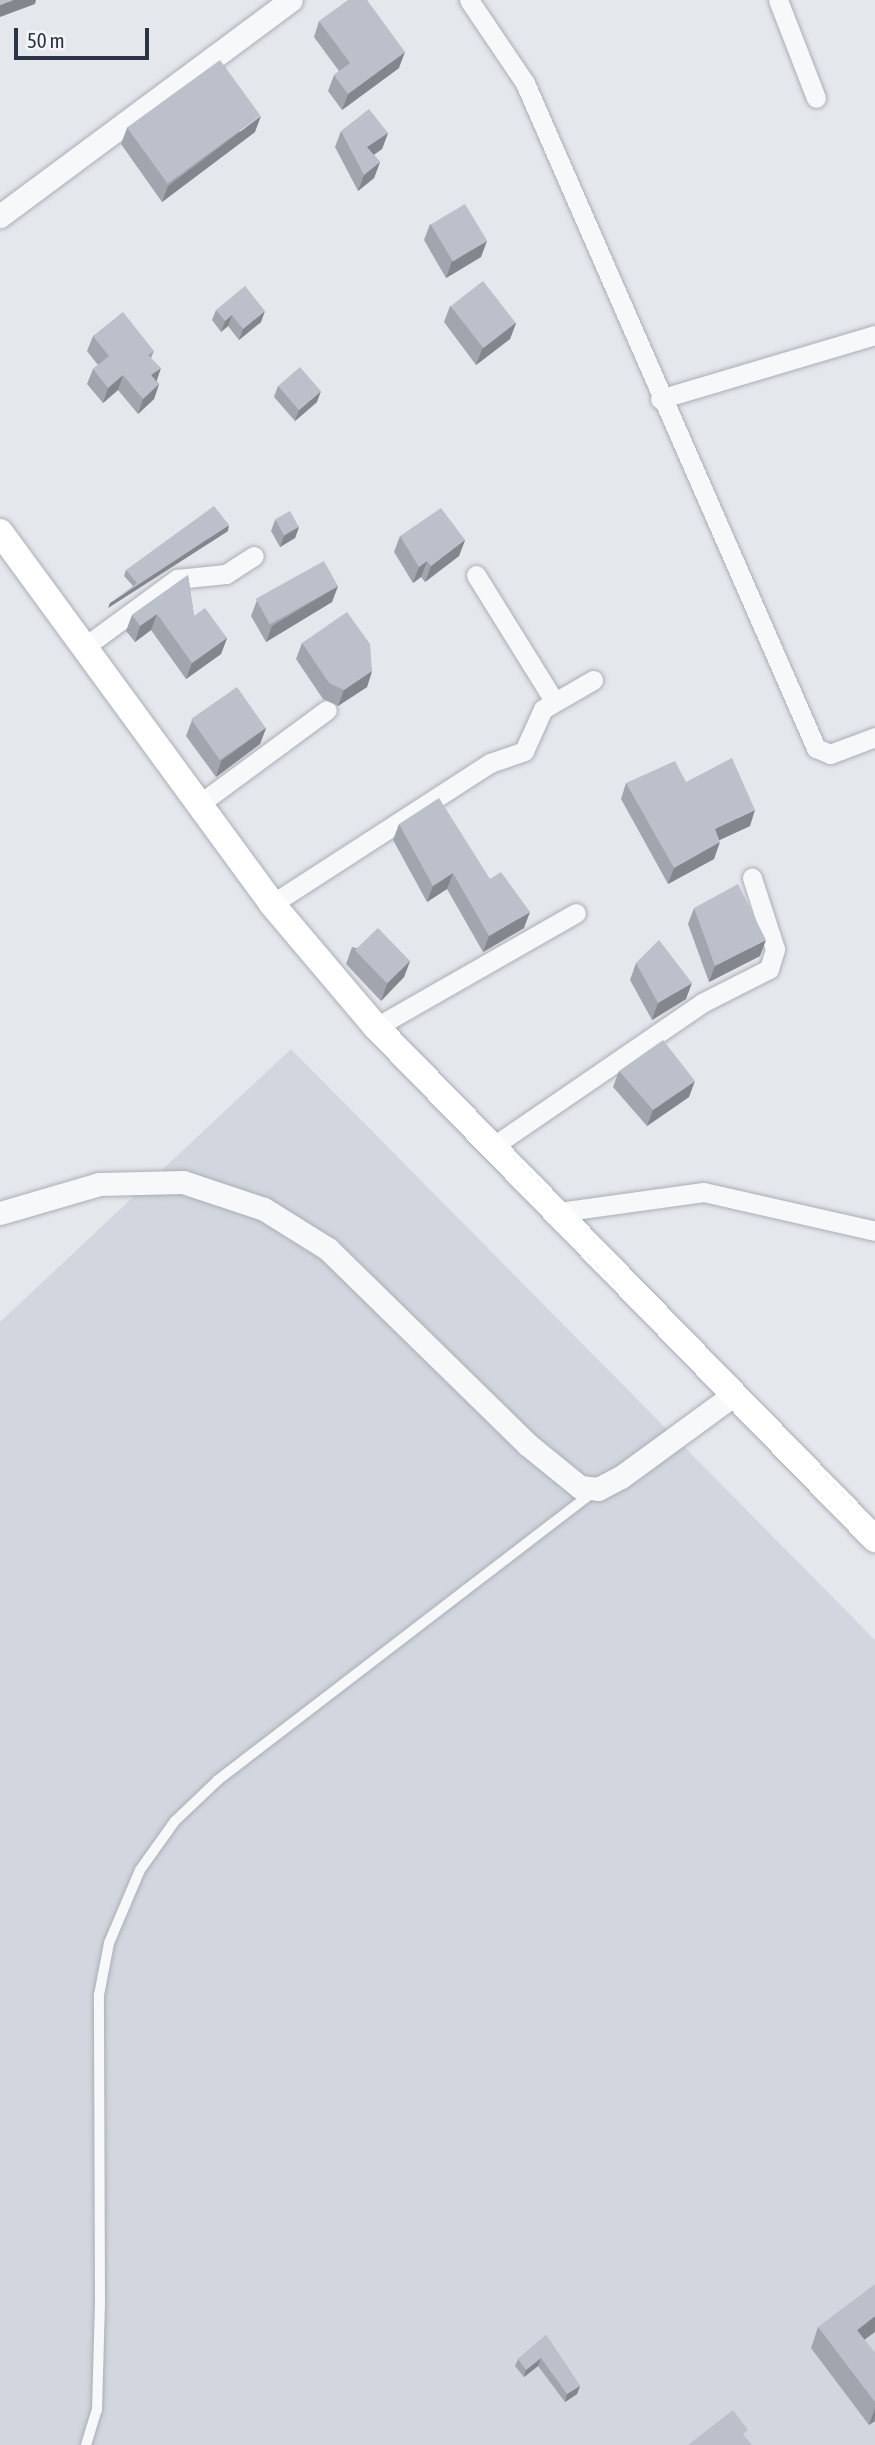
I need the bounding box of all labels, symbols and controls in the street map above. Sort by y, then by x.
scale bar [18,14,152,58]
text: 50 m [27,28,65,52]

